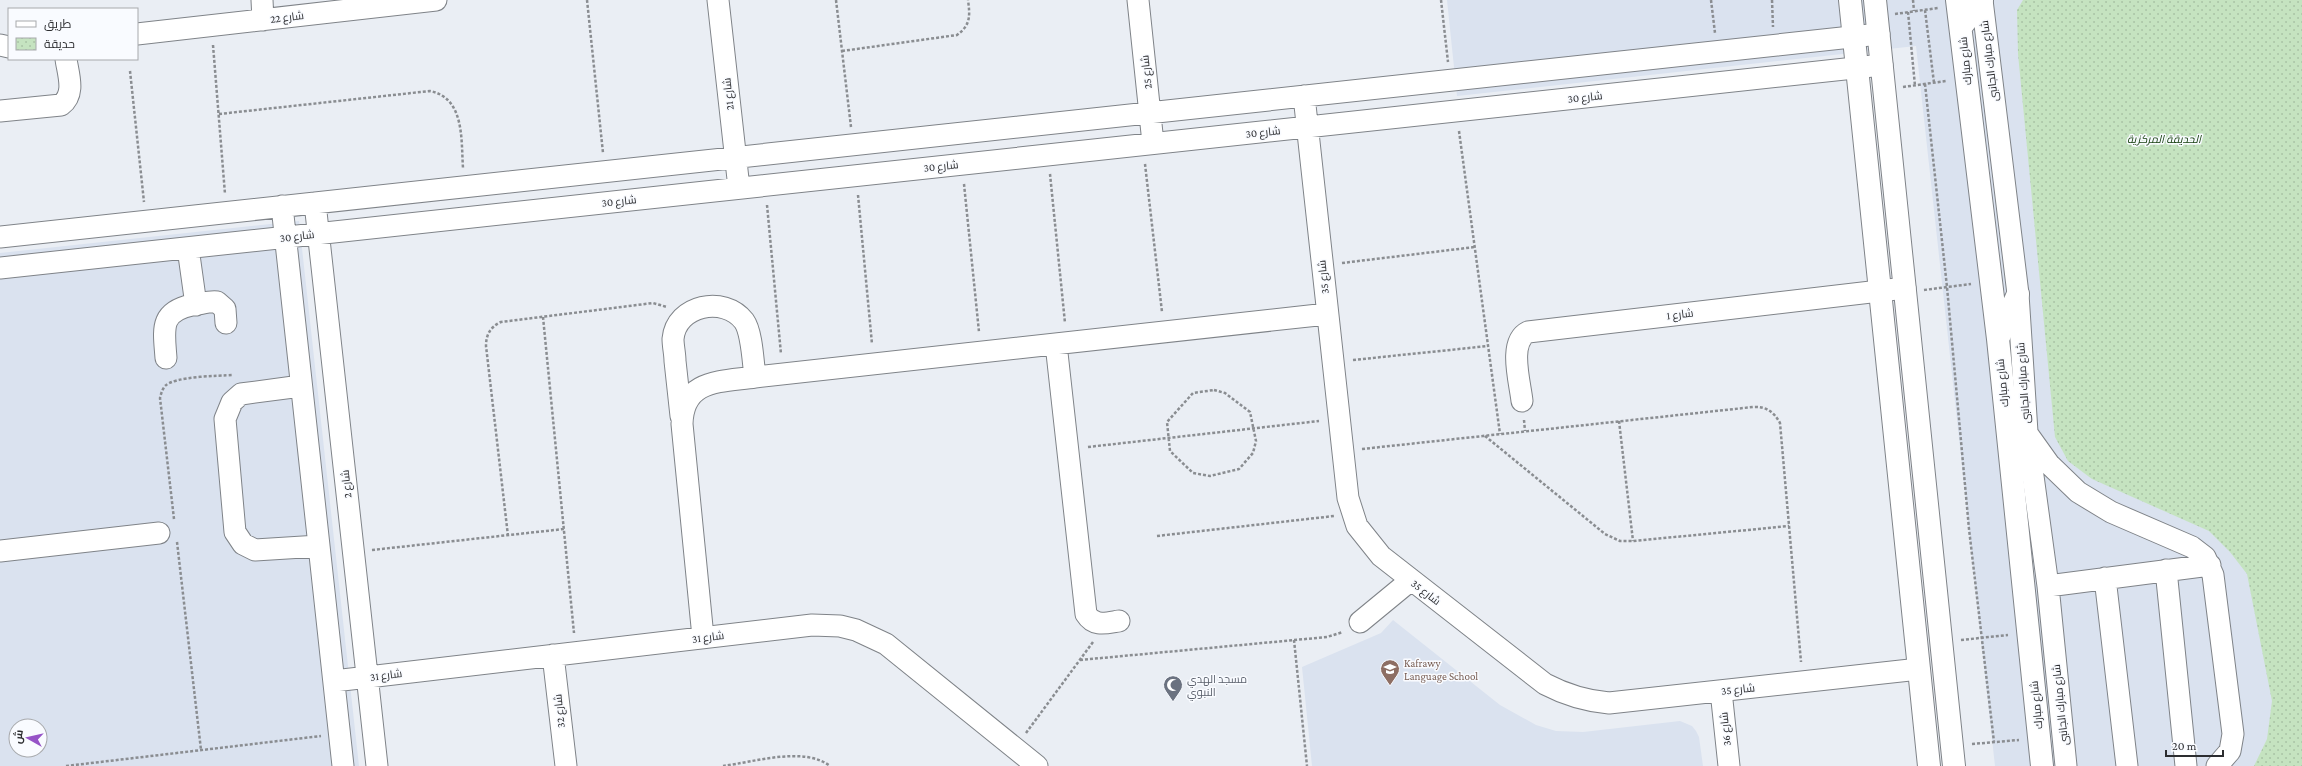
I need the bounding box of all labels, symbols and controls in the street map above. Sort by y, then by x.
legend [8,8,138,60]
street label: شارع 22 [269,9,305,27]
text: طريق [44,17,72,31]
street label: شارع مبارك الجانبى [1978,20,2002,102]
street label: شارع مبارك [1957,36,1975,86]
text: حديقة [44,37,75,51]
street label: شارع 25 [1138,54,1156,89]
street label: شارع 21 [720,77,738,111]
street label: شارع 30 [1567,89,1603,107]
street label: شارع 30 [1245,124,1281,142]
park label: الحديقة المركزية [2127,133,2202,146]
street label: شارع 30 [923,158,959,176]
street label: شارع 30 [601,193,637,211]
street label: شارع 30 [279,228,315,246]
street label: شارع 35 [1315,259,1333,294]
street label: شارع 1 [1666,306,1694,324]
street label: شارع مبارك الجانبى [2014,342,2034,424]
street label: شارع مبارك [1994,358,2012,408]
street label: شارع 2 [339,469,355,499]
street label: شارع 35 [1408,577,1443,609]
street label: شارع 31 [691,629,725,647]
place label: Kafrawy Language School [1404,657,1478,683]
school or university icon: Kafrawy Language School [1379,658,1401,686]
street label: شارع مبارك الجانبى [2050,664,2072,746]
street label: شارع 31 [369,667,403,685]
place label: مسجد الهدي النبوي [1187,673,1247,701]
mosque icon: مسجد الهدي النبوي [1162,674,1184,702]
street label: شارع مبارك [2028,680,2046,730]
street label: شارع 35 [1721,681,1756,699]
street label: شارع 32 [551,693,569,728]
street label: شارع 36 [1717,711,1735,747]
north arrow [8,718,48,758]
text: ش [11,729,26,745]
scale bar [2166,732,2223,758]
text: 20 m [2172,739,2197,753]

